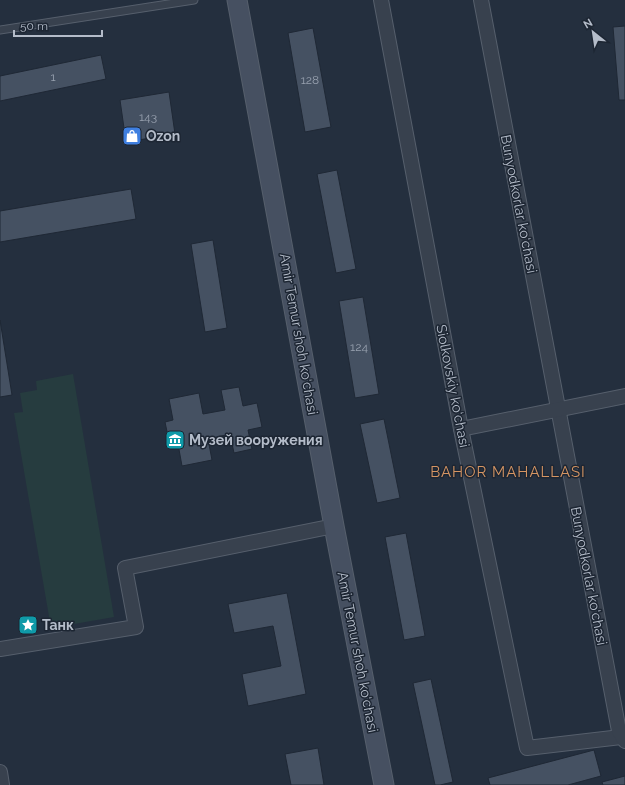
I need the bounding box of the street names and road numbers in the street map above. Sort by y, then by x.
street label: Bunyodkorlar ko‘chasi [498,133,540,275]
street label: Amir Temur shoh ko‘chasi [277,252,321,416]
street label: Siolkovskiy ko‘chasi [433,323,473,449]
street label: Bunyodkorlar ko‘chasi [568,505,610,647]
street label: Amir Temur shoh ko‘chasi [335,570,381,734]

